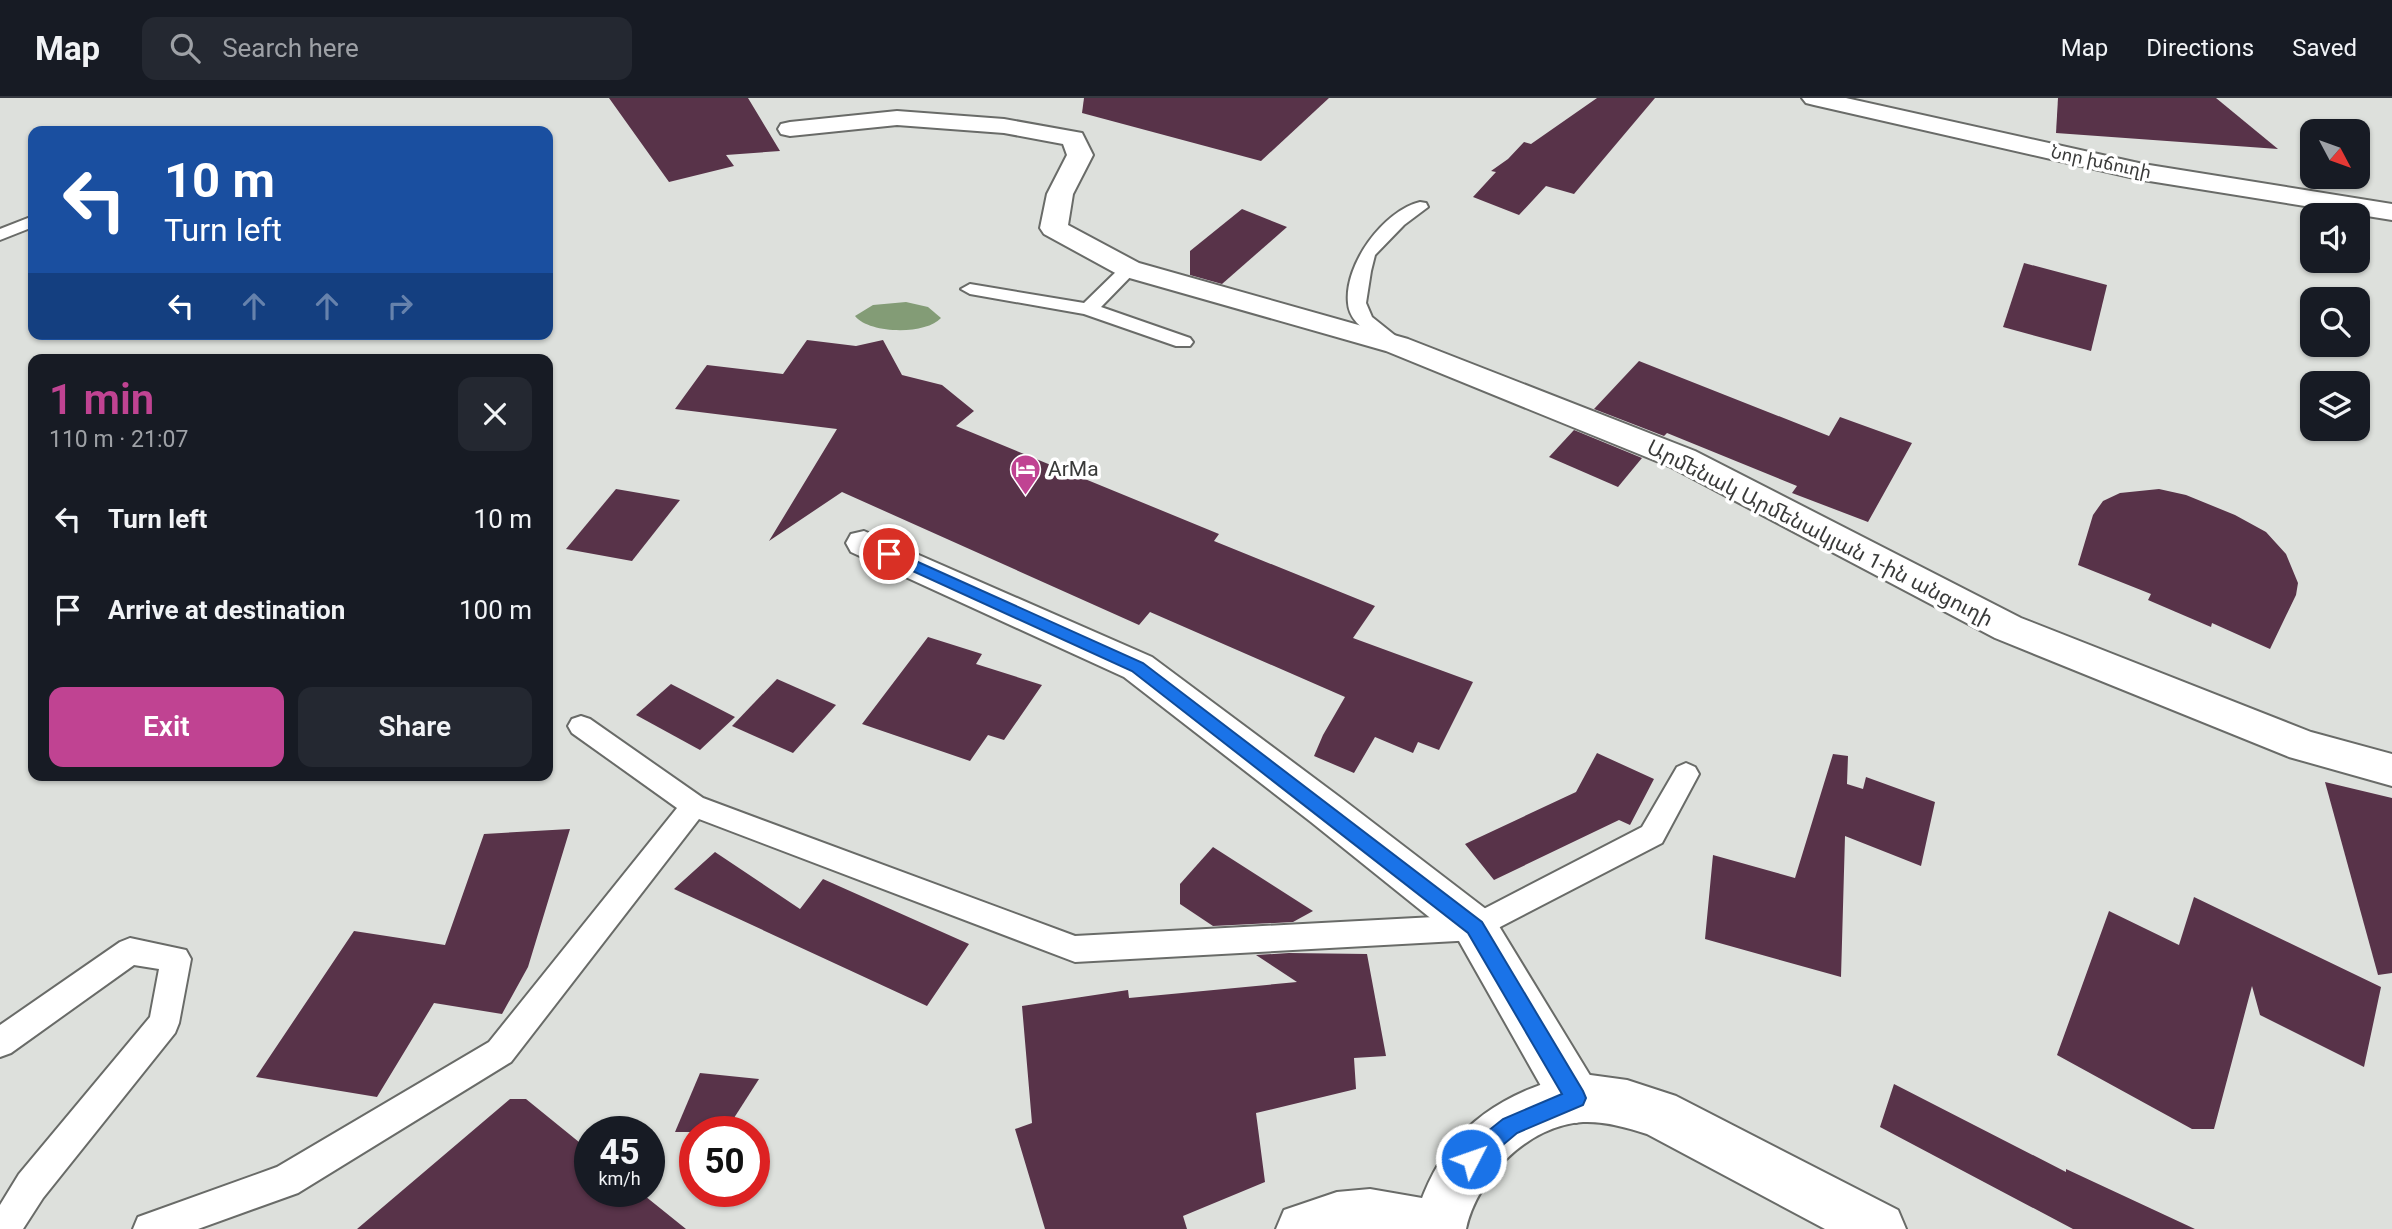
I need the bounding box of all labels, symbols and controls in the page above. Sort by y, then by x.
search box [142,17,632,80]
text: Map [35,29,100,68]
icon: search [166,29,204,67]
text: Search here [222,33,359,63]
text: Map [2061,34,2108,62]
text: Directions [2146,34,2254,62]
text: Saved [2292,34,2357,62]
north arrow [2300,119,2370,189]
map controls [2300,119,2370,441]
street label: Նոր խճուղի [2049,141,2153,182]
text: 10 m [164,152,275,209]
icon: left [49,154,140,245]
button: sound [2300,203,2370,273]
text: Turn left [164,211,282,249]
icon: left [162,287,200,325]
icon: ahead [235,287,273,325]
icon: ahead [308,287,346,325]
icon: right [381,287,419,325]
button: search [2300,287,2370,357]
button: layers [2300,371,2370,441]
text: 1 min [49,375,154,424]
button: close [458,377,532,451]
text: 110 m · 21:07 [49,426,188,453]
street label: Արմենակ Արմենակյան 1-ին անցուղի [1643,435,1997,631]
hotel icon: ArMa [1008,452,1042,496]
place label: ArMa [1048,457,1099,481]
icon: left [49,500,87,538]
text: Turn left [108,504,207,534]
text: 10 m [474,504,532,534]
pin [859,524,919,584]
icon: arrive [870,535,908,573]
icon: arrive [49,591,87,629]
text: Arrive at destination [108,595,345,625]
text: 100 m [459,595,532,625]
button: Exit [49,687,284,767]
button: Share [298,687,532,767]
speed limit sign: 50 [679,1116,770,1207]
position arrow [1434,1122,1508,1196]
text: 45 [599,1132,640,1173]
text: km/h [598,1168,641,1189]

